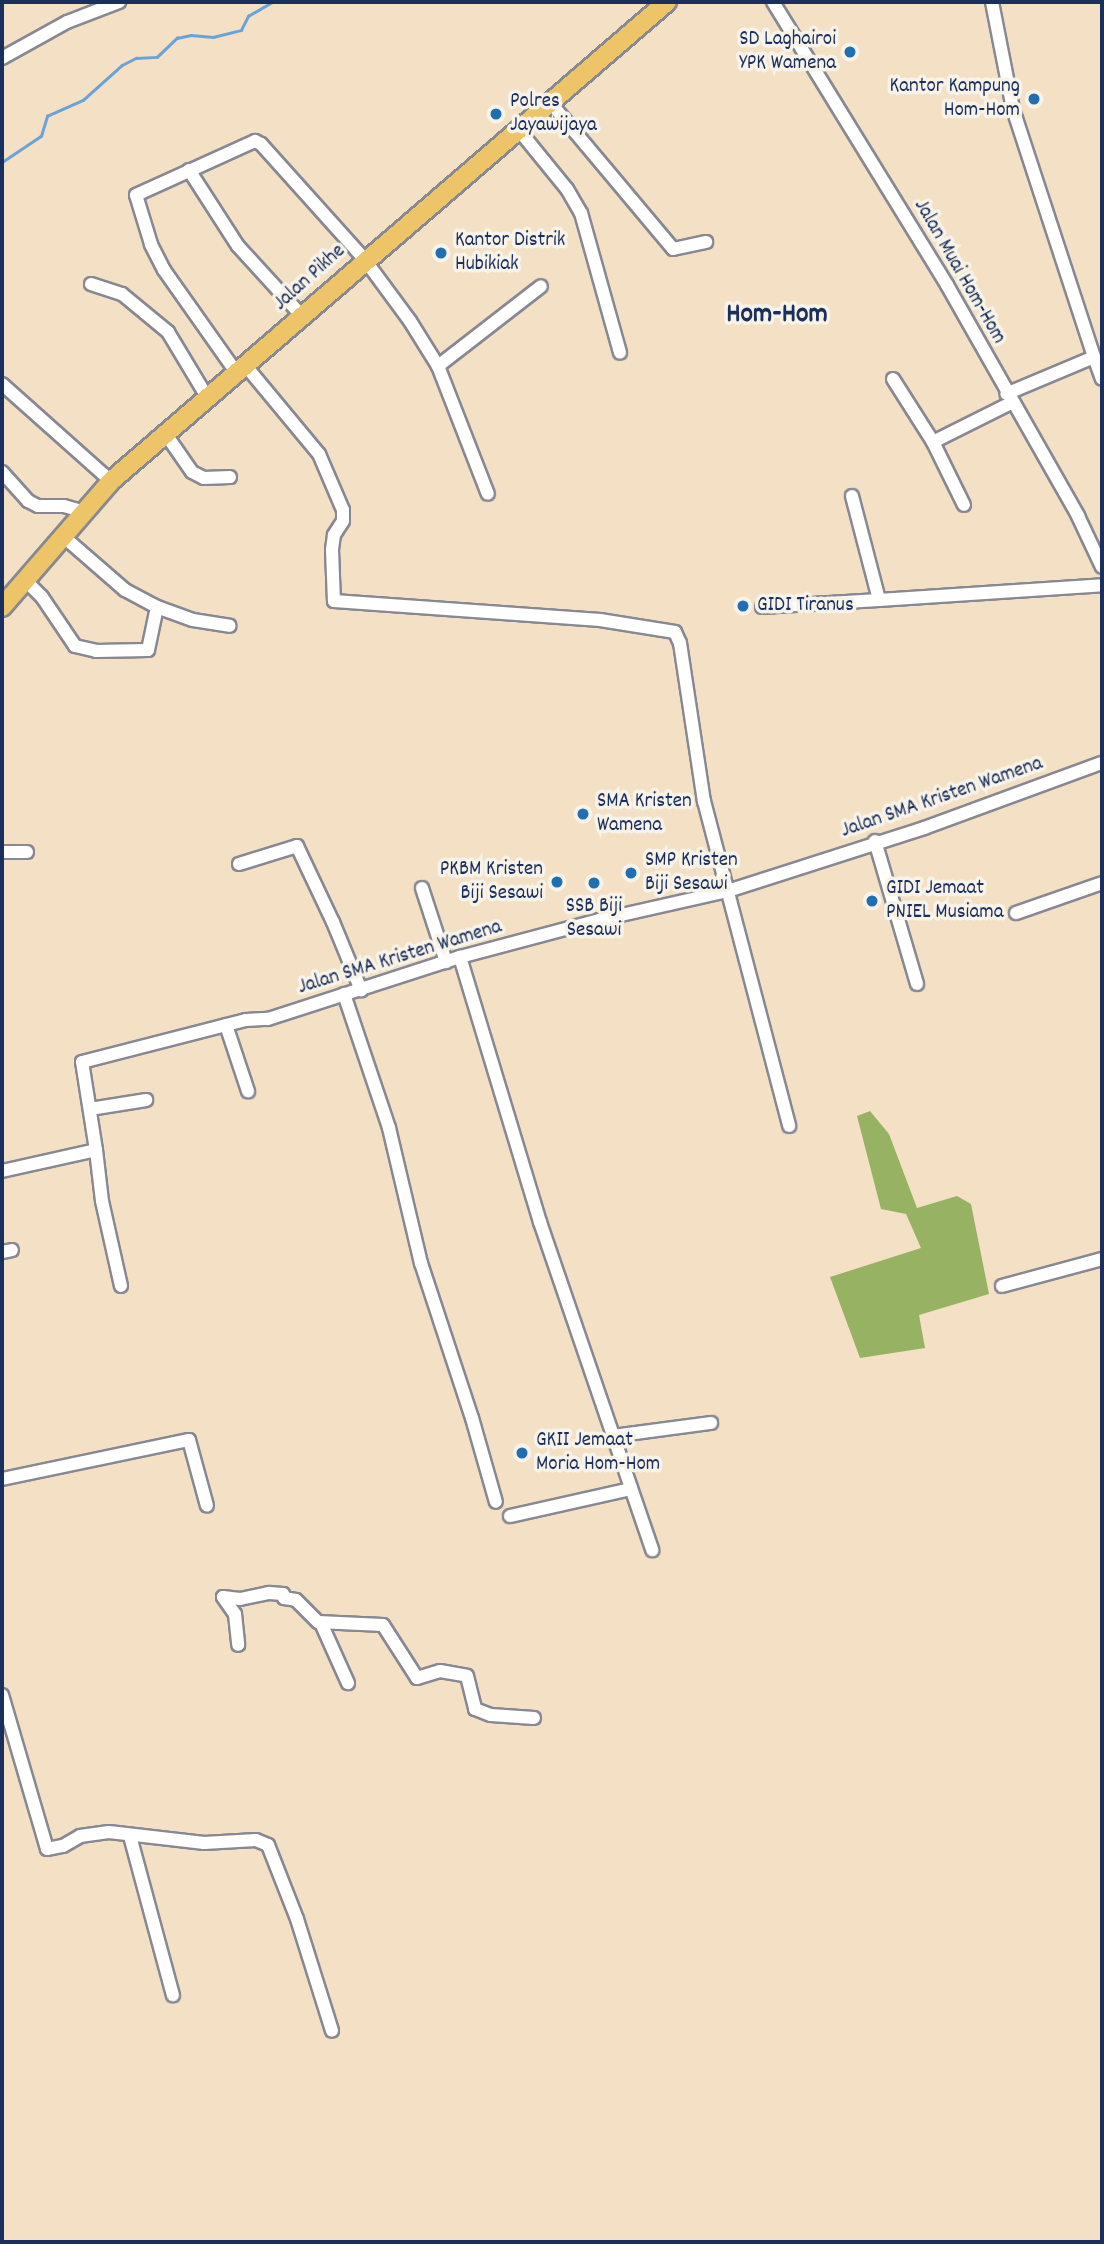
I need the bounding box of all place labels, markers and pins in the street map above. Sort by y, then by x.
place label: SD Laghairoi YPK Wamena [739,27,836,77]
marker: SD Laghairoi YPK Wamena [842,44,858,60]
place label: Kantor Kampung Hom-Hom [889,74,1020,124]
place label: Polres Jayawijaya [510,89,597,139]
marker: Kantor Kampung Hom-Hom [1026,91,1042,107]
marker: Polres Jayawijaya [488,106,504,122]
place label: Kantor Distrik Hubikiak [455,228,565,278]
marker: Kantor Distrik Hubikiak [433,245,449,261]
place label: GIDI Tiranus [757,593,854,619]
marker: GIDI Tiranus [735,598,751,614]
place label: SMA Kristen Wamena [597,789,692,839]
marker: SMA Kristen Wamena [575,806,591,822]
place label: SMP Kristen Biji Sesawi [645,848,738,898]
place label: PKBM Kristen Biji Sesawi [440,857,543,907]
marker: SMP Kristen Biji Sesawi [623,865,639,881]
marker: PKBM Kristen Biji Sesawi [549,874,565,890]
marker: SSB Biji Sesawi [586,875,602,891]
place label: GIDI Jemaat PNIEL Musiama [886,876,1004,926]
marker: GIDI Jemaat PNIEL Musiama [864,893,880,909]
place label: SSB Biji Sesawi [566,894,622,944]
place label: GKII Jemaat Moria Hom-Hom [536,1428,660,1478]
marker: GKII Jemaat Moria Hom-Hom [514,1445,530,1461]

